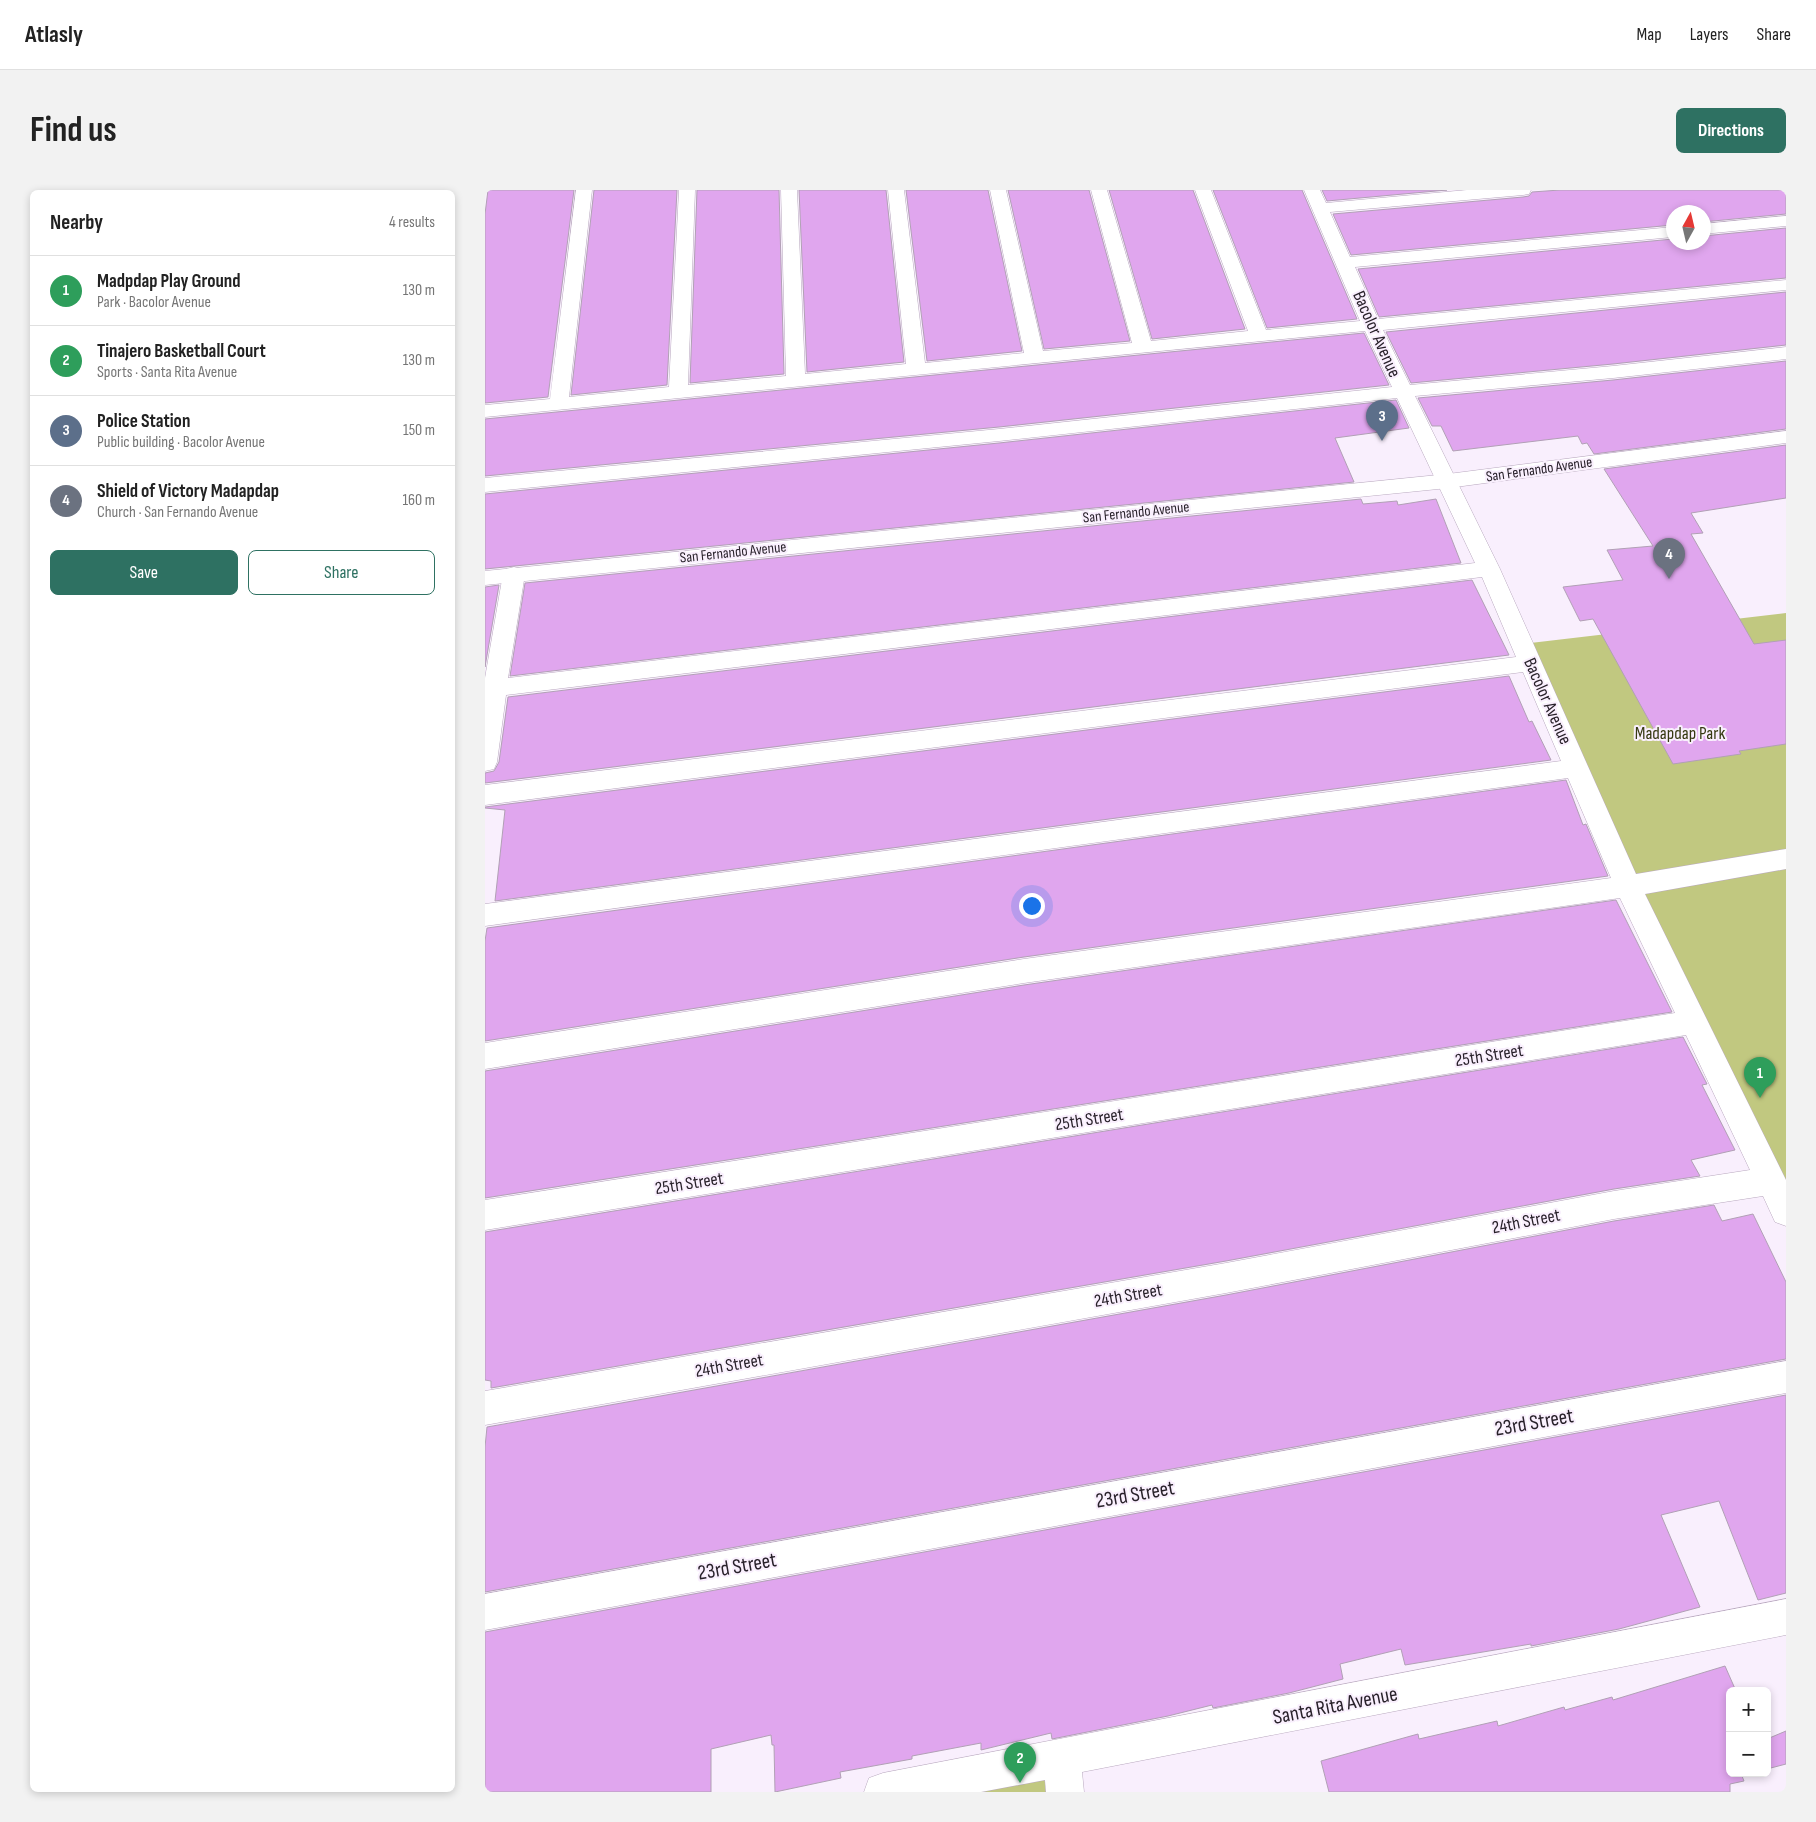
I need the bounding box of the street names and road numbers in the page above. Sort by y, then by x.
street label: Bacolor Avenue [1348,288,1405,381]
street label: San Fernando Avenue [1485,453,1593,486]
street label: San Fernando Avenue [1082,497,1190,528]
street label: San Fernando Avenue [679,537,787,568]
street label: Bacolor Avenue [1519,655,1576,748]
street label: 25th Street [1454,1040,1525,1071]
street label: 25th Street [1054,1104,1125,1135]
street label: 25th Street [654,1168,725,1199]
street label: 24th Street [1490,1205,1562,1238]
street label: 24th Street [1092,1279,1164,1312]
street label: 24th Street [693,1349,765,1382]
street label: 23rd Street [1493,1403,1575,1442]
street label: 23rd Street [1094,1475,1176,1514]
street label: 23rd Street [696,1547,778,1586]
street label: Santa Rita Avenue [1271,1681,1400,1730]

